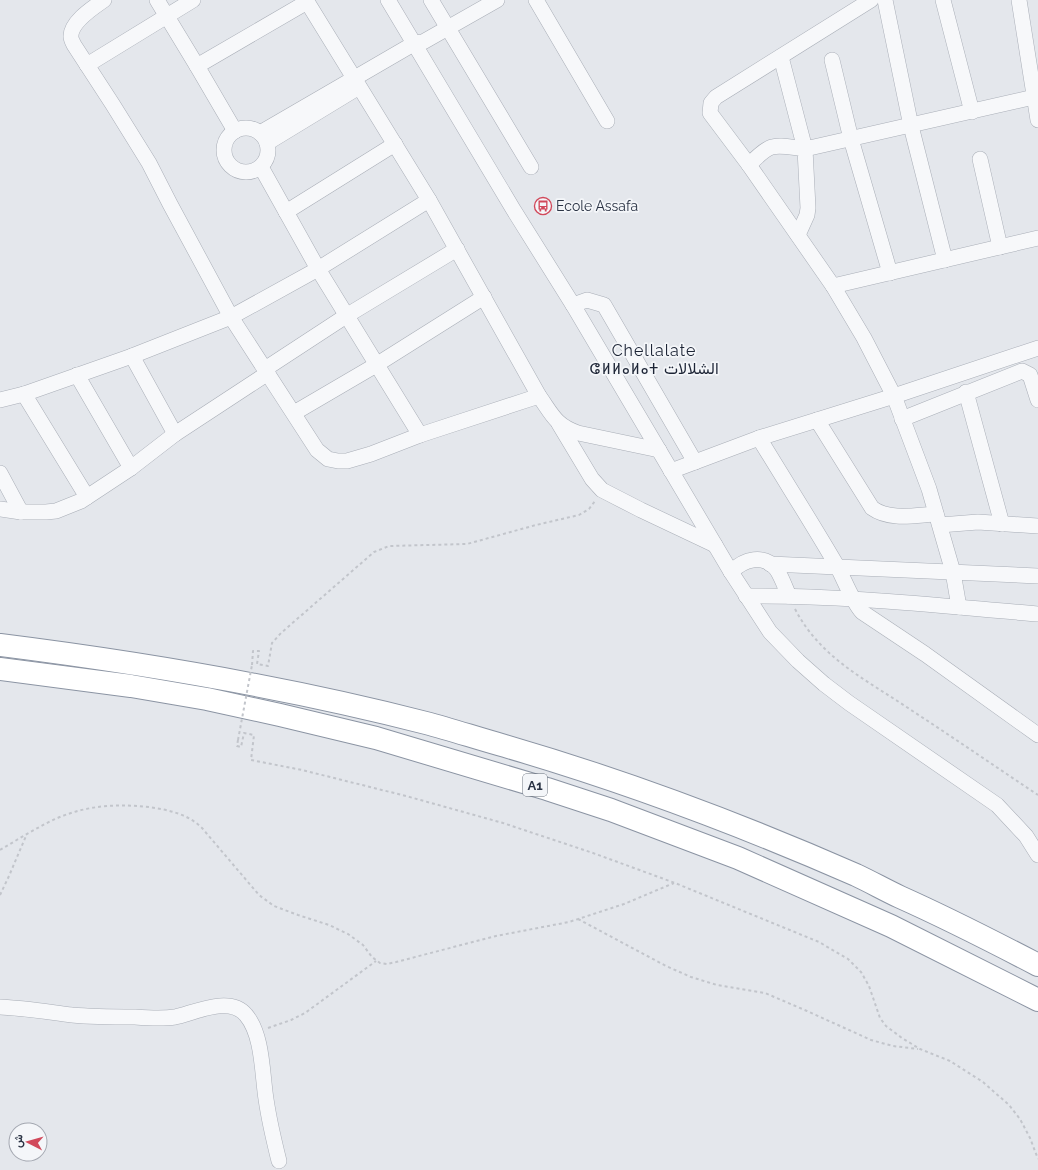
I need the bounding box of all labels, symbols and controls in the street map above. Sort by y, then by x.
bus stop icon: Ecole Assafa [533,196,553,216]
place label: Ecole Assafa [556,198,638,214]
district label: Chellalate ⵛⵍⵍⴰⵍⴰⵜ الشلالات [589,341,719,378]
road number: A1 [523,774,547,796]
north arrow [8,1122,48,1162]
text: ش [11,1134,26,1148]

